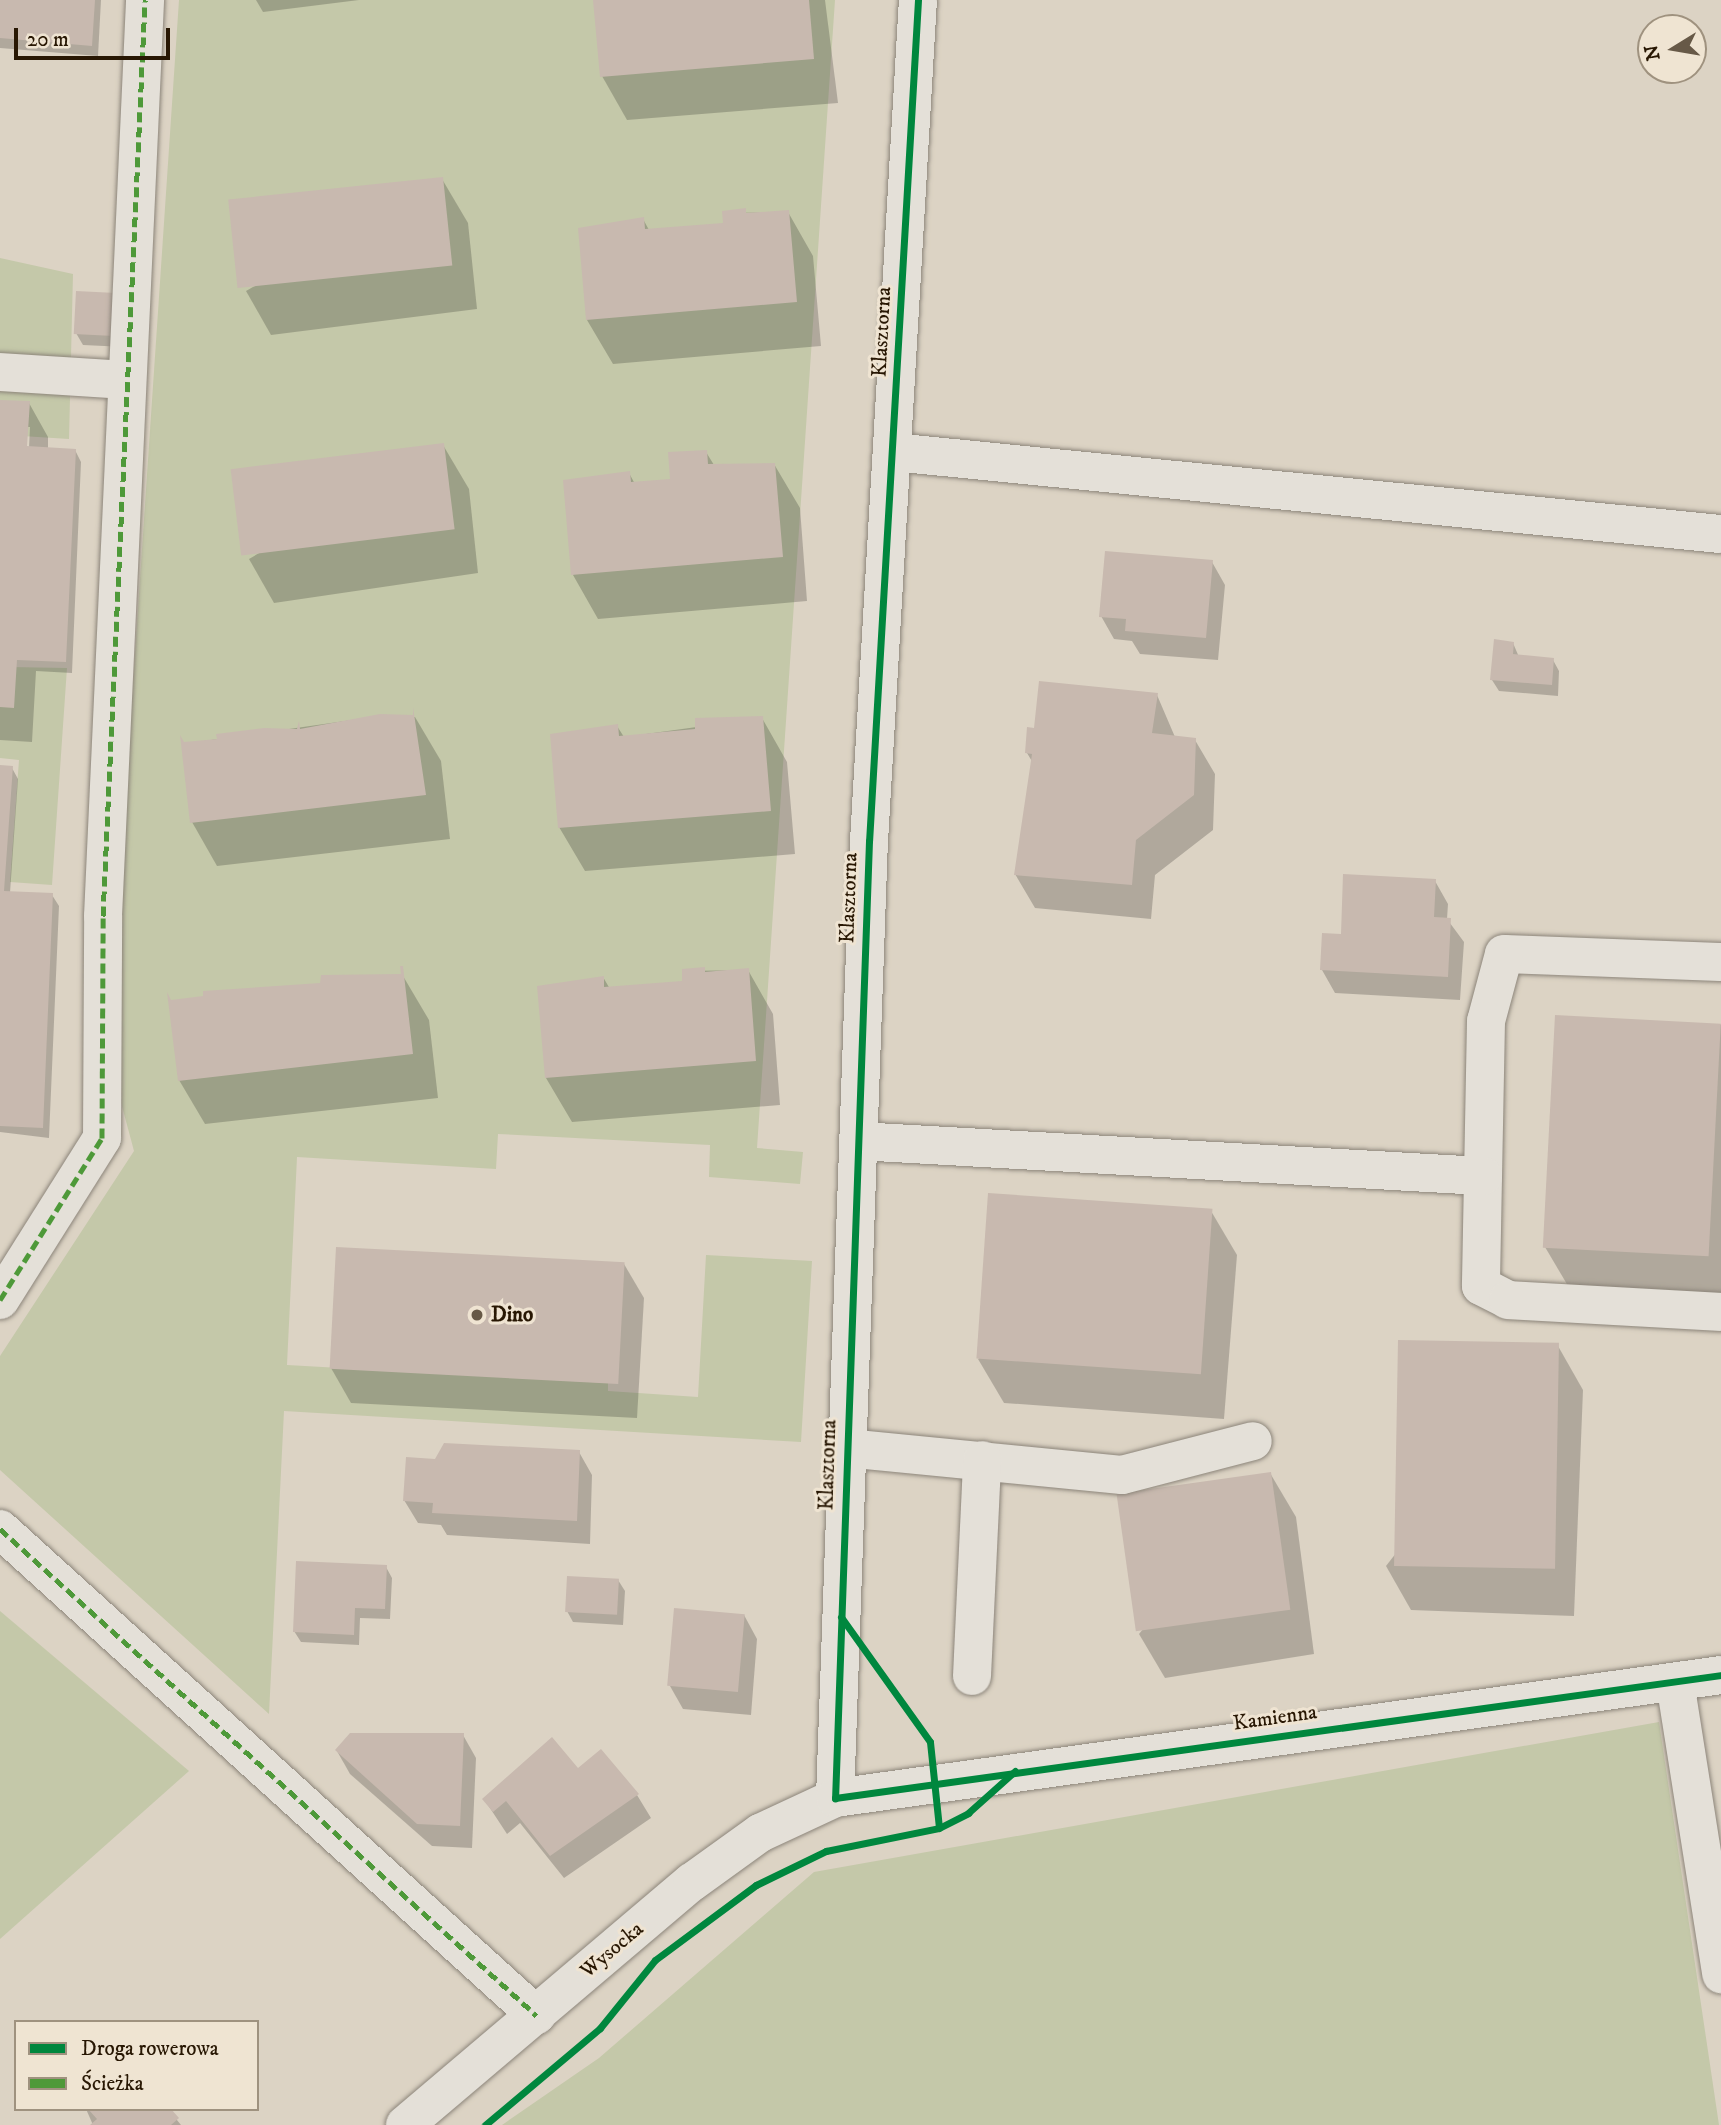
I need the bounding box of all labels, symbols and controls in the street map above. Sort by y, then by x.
scale bar [18,14,173,58]
north arrow [1637,14,1707,84]
text: 20 m [27,27,69,53]
text: N [1640,43,1666,63]
street label: Klasztorna [867,286,897,378]
street label: Klasztorna [835,852,863,944]
place label: Dino [491,1302,533,1328]
marker: Dino [469,1307,485,1323]
street label: Klasztorna [814,1419,842,1511]
street label: Kamienna [1231,1700,1319,1736]
street label: Wysocka [575,1916,649,1984]
legend [14,2020,259,2111]
text: Droga rowerowa [81,2036,219,2062]
text: Ścieżka [81,2071,144,2097]

